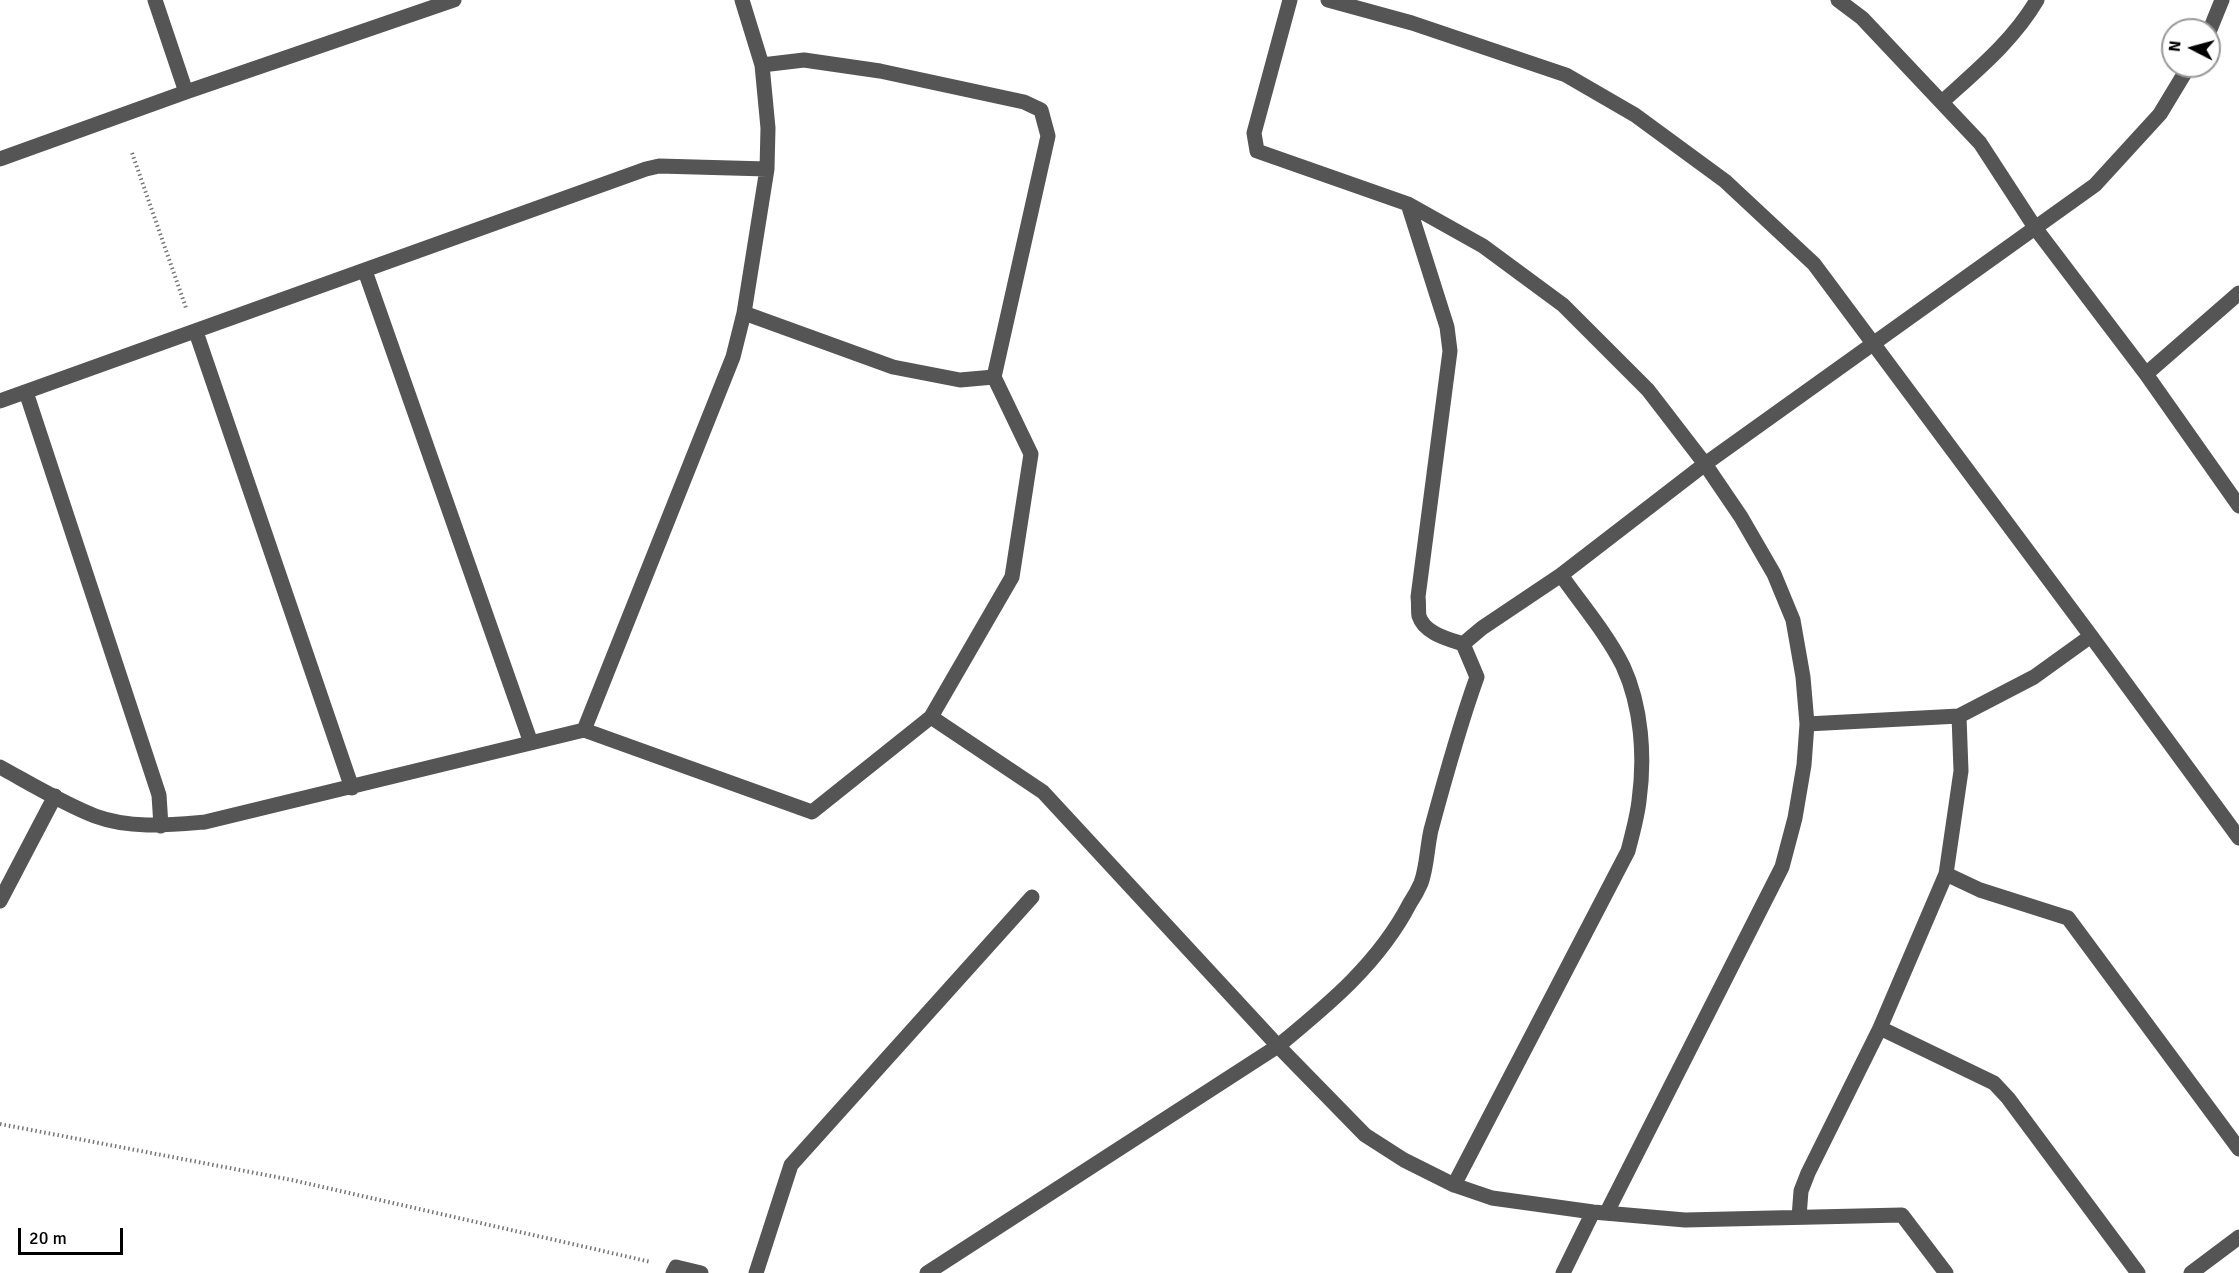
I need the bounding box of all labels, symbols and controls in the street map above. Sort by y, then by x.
north arrow [2161,18,2221,78]
text: N [2165,40,2186,53]
scale bar [21,1216,126,1254]
text: 20 m [29,1227,67,1249]

